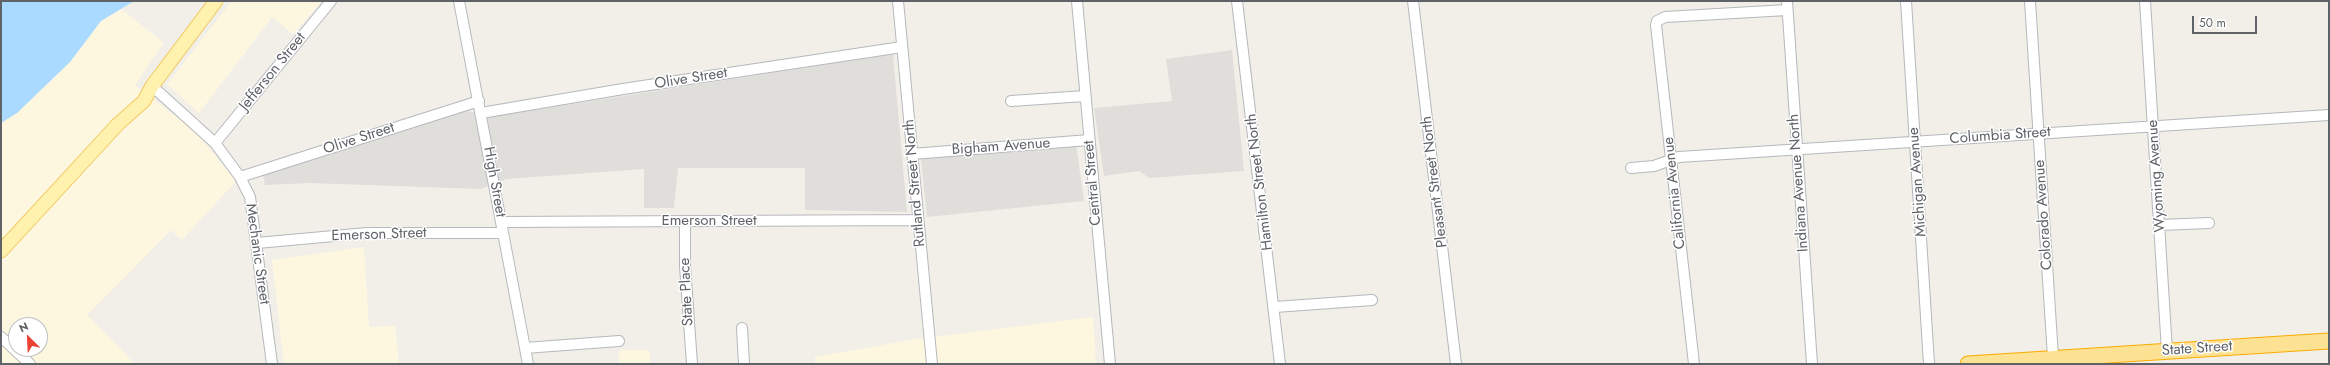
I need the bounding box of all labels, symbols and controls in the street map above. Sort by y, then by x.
scale bar [2194,8,2259,34]
text: 50 m [2199,14,2226,32]
street label: Jefferson Street [236,29,310,115]
street label: Olive Street [653,64,729,94]
street label: Hamilton Street North [1243,112,1277,252]
street label: Indiana Avenue North [1785,113,1813,253]
street label: Pleasant Street North [1418,115,1452,249]
street label: Rutland Street North [900,118,930,248]
street label: Olive Street [321,119,397,159]
street label: Wyoming Avenue [2144,119,2170,233]
street label: Columbia Street [1949,123,2051,149]
street label: Michigan Avenue [1905,127,1931,237]
street label: Bigham Avenue [951,135,1051,159]
street label: California Avenue [1660,136,1690,250]
street label: Central Street [1080,140,1106,226]
street label: High Street [479,145,509,219]
street label: Colorado Avenue [2031,159,2057,271]
street label: Mechanic Street [241,203,273,305]
street label: Emerson Street [661,212,757,230]
street label: Emerson Street [331,224,427,246]
street label: State Place [676,257,698,327]
north arrow [8,317,48,357]
text: N [16,318,31,336]
street label: State Street [2161,338,2233,360]

